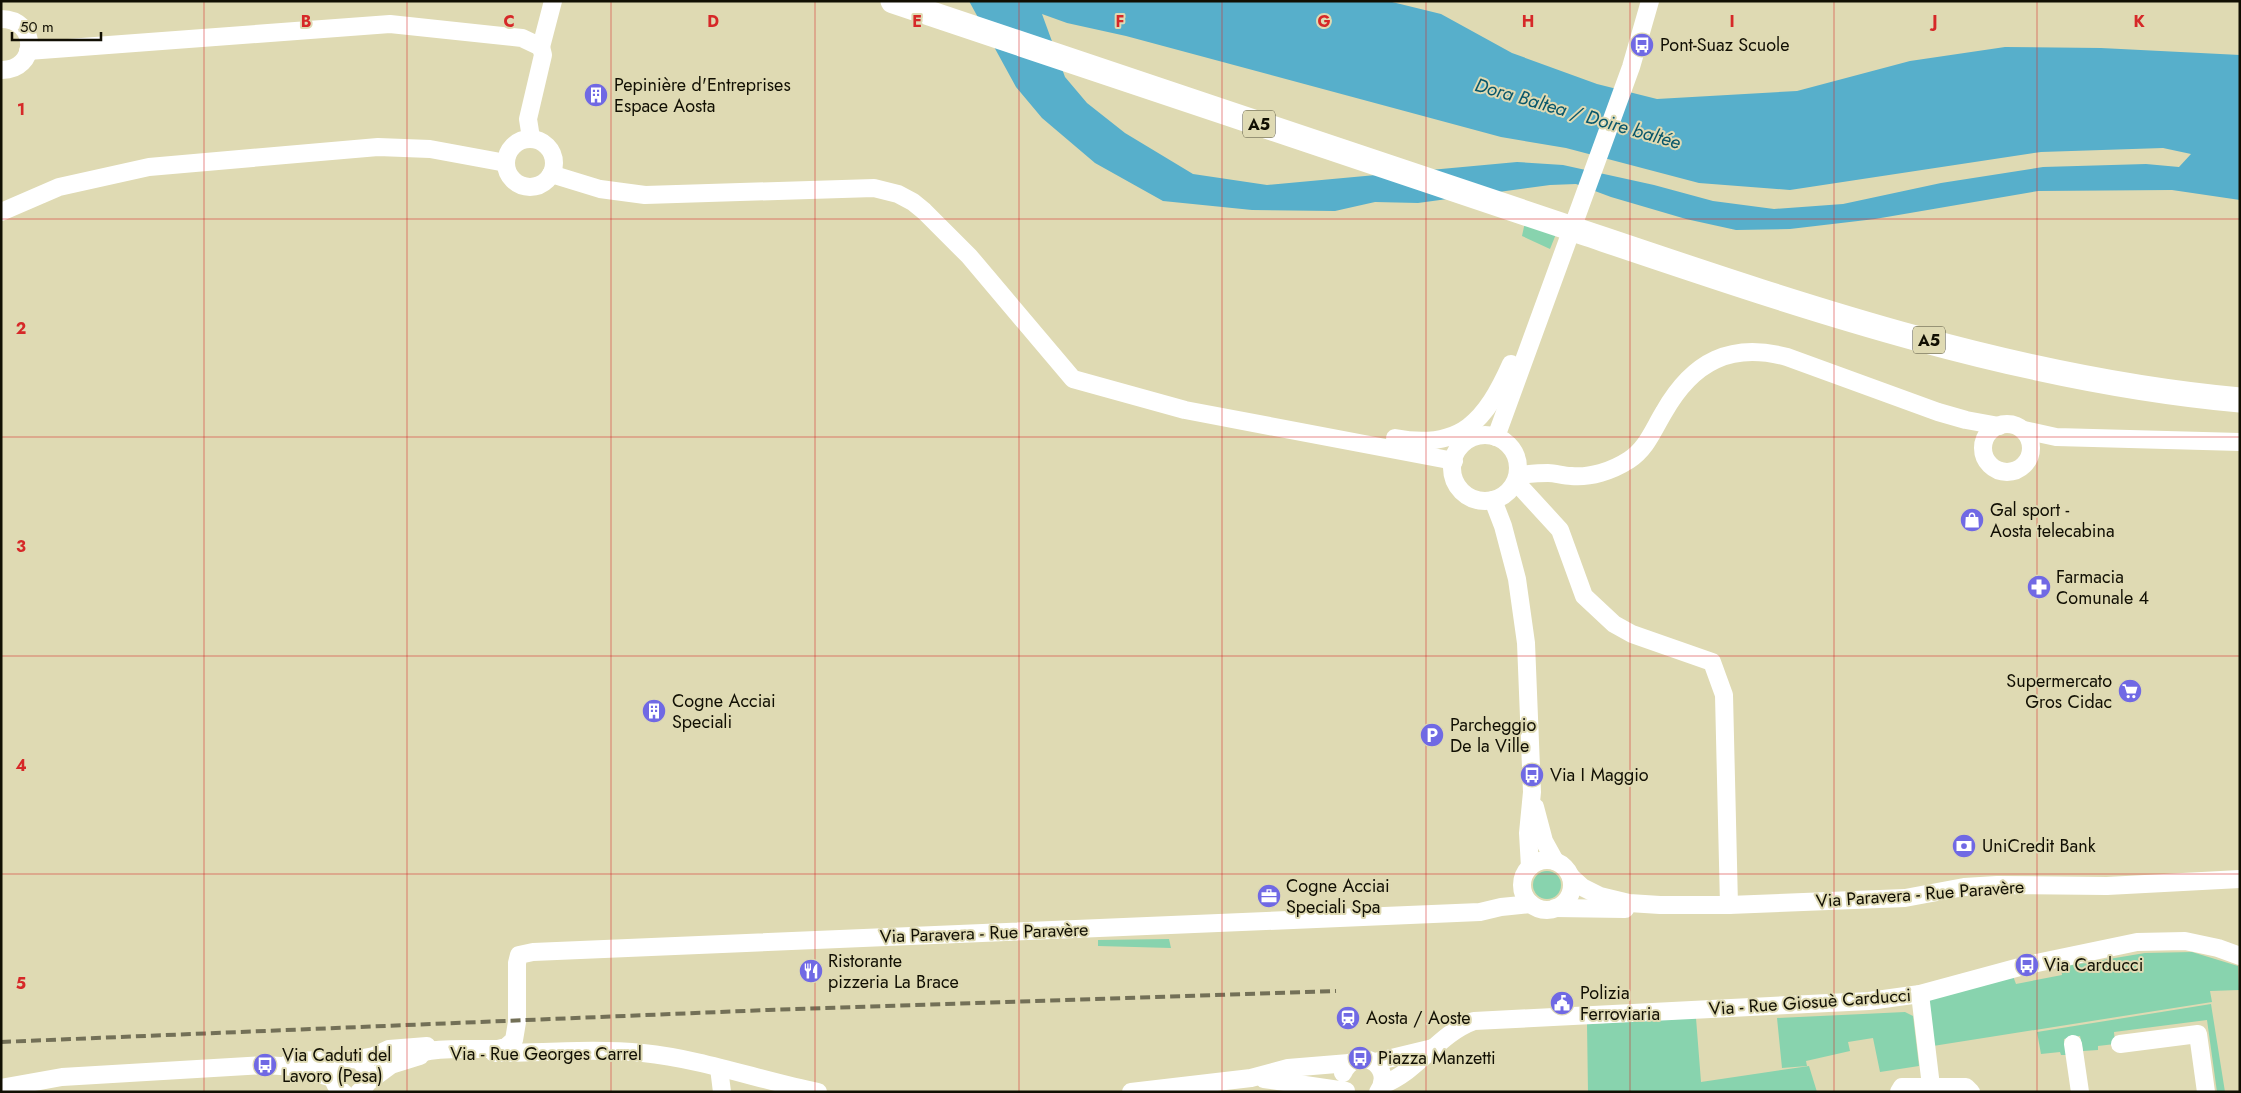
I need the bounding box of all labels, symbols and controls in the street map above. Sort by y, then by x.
scale bar [12,10,101,42]
text: B [301,10,311,33]
text: C [503,10,515,33]
text: D [707,10,719,33]
text: E [912,10,922,33]
text: F [1116,10,1124,33]
text: G [1317,10,1331,33]
text: H [1522,10,1534,33]
text: I [1729,10,1735,33]
text: J [1929,10,1938,33]
text: K [2133,10,2145,33]
text: 50 m [20,16,54,38]
bus stop icon: Pont-Suaz Scuole [1629,32,1655,58]
place label: Pont-Suaz Scuole [1660,32,1790,58]
water label: Dora Baltea / Doire baltée [1472,71,1684,156]
place label: Pepinière d'Entreprises Espace Aosta [614,72,791,119]
building icon: Pepinière d'Entreprises Espace Aosta [583,82,609,108]
text: 1 [17,98,25,121]
road number: A5 [1243,110,1275,138]
text: 2 [16,317,26,340]
road number: A5 [1913,326,1945,354]
place label: Gal sport - Aosta telecabina [1990,497,2115,544]
shop icon: Gal sport - Aosta telecabina [1959,507,1985,533]
text: 3 [16,535,26,558]
place label: Farmacia Comunale 4 [2056,564,2149,611]
pharmacy icon: Farmacia Comunale 4 [2026,574,2052,600]
place label: Supermercato Gros Cidac [2006,668,2112,715]
supermarket icon: Supermercato Gros Cidac [2117,678,2143,704]
place label: Cogne Acciai Speciali [672,688,776,735]
building icon: Cogne Acciai Speciali [641,698,667,724]
place label: Parcheggio De la Ville [1450,712,1536,759]
parking icon: Parcheggio De la Ville [1419,722,1445,748]
text: 4 [15,754,27,777]
bus stop icon: Via I Maggio [1519,762,1545,788]
place label: Via I Maggio [1550,762,1649,788]
bank icon: UniCredit Bank [1951,833,1977,859]
place label: UniCredit Bank [1982,833,2096,859]
place label: Cogne Acciai Speciali Spa [1286,873,1390,920]
street label: Via Paravera - Rue Paravère [1815,874,2025,914]
office icon: Cogne Acciai Speciali Spa [1256,883,1282,909]
street label: Via Paravera - Rue Paravère [879,916,1089,950]
place label: Ristorante pizzeria La Brace [828,948,959,995]
bus stop icon: Via Carducci [2014,952,2040,978]
place label: Via Carducci [2044,952,2143,978]
restaurant icon: Ristorante pizzeria La Brace [798,958,824,984]
text: 5 [16,972,26,995]
place label: Polizia Ferroviaria [1580,980,1660,1027]
street label: Via - Rue Giosuè Carducci [1708,982,1912,1022]
public building icon: Polizia Ferroviaria [1549,990,1575,1016]
station icon: Aosta / Aoste [1335,1005,1361,1031]
place label: Aosta / Aoste [1366,1005,1471,1031]
street label: Via - Rue Georges Carrel [450,1041,642,1067]
place label: Via Caduti del Lavoro (Pesa) [282,1042,391,1089]
bus stop icon: Piazza Manzetti [1347,1045,1373,1071]
place label: Piazza Manzetti [1378,1045,1496,1071]
bus stop icon: Via Caduti del Lavoro (Pesa) [252,1052,278,1078]

